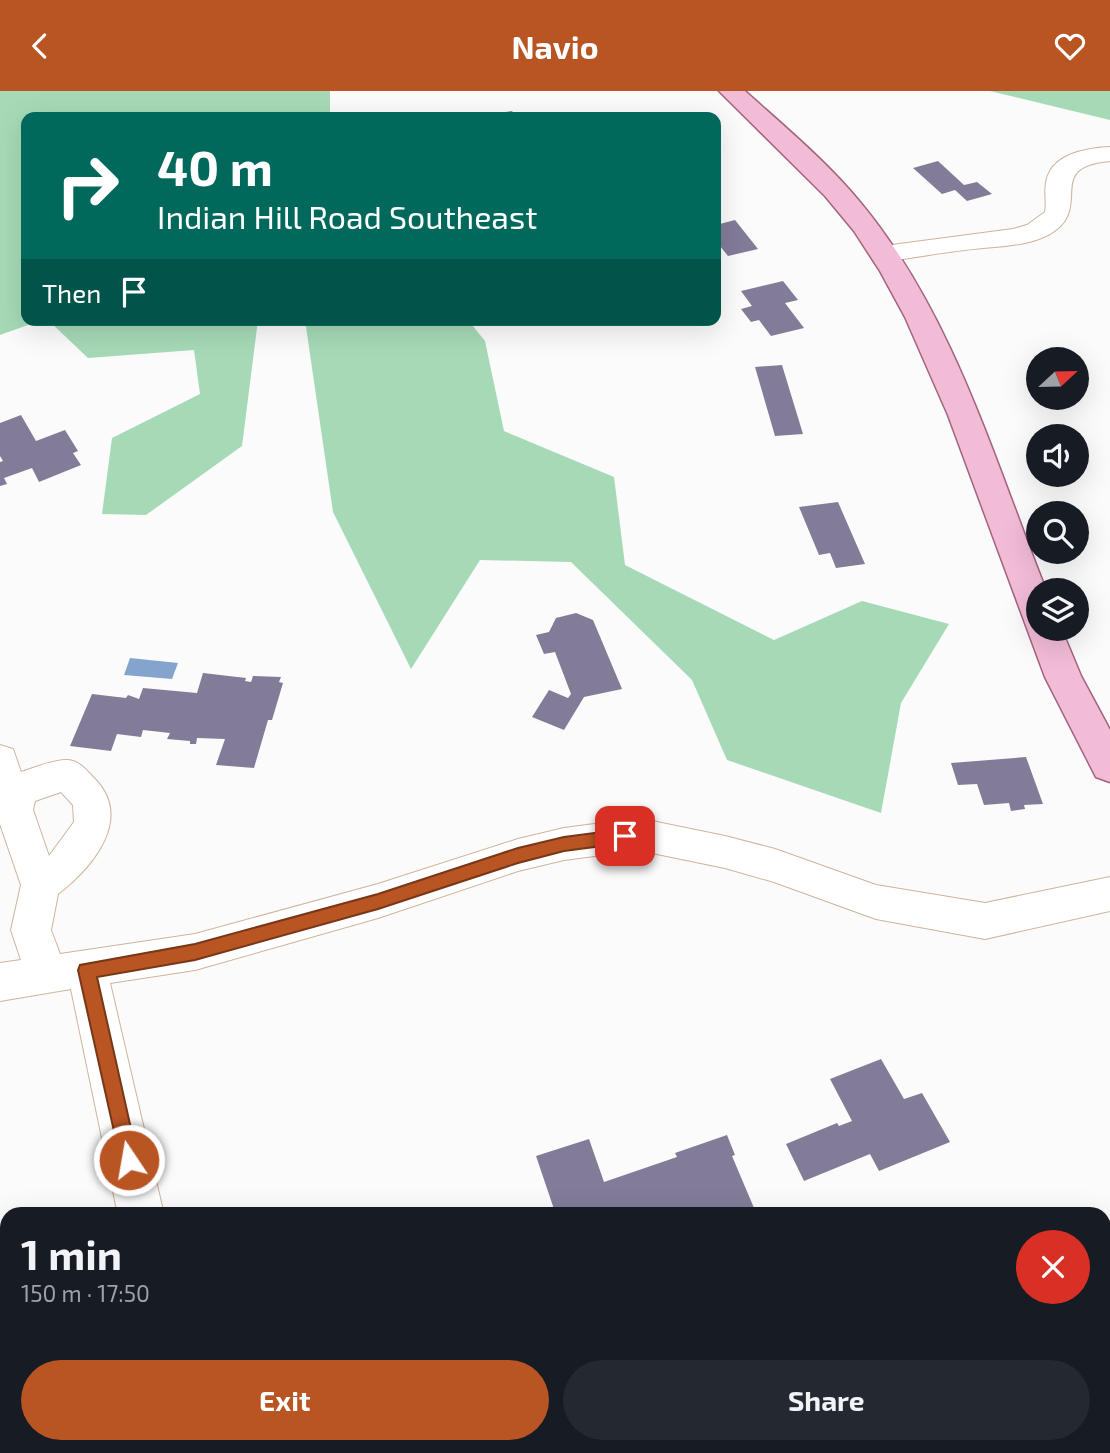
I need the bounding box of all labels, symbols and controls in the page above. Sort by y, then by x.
icon: back [21,27,59,65]
text: Navio [511,27,599,65]
icon: heart [1051,27,1089,65]
text: 40 m [157,137,273,196]
icon: right [42,140,133,231]
text: Indian Hill Road Southeast [157,197,537,235]
icon: arrive [115,273,153,311]
text: Then [42,277,101,308]
north arrow [1026,347,1088,409]
map controls [1026,347,1089,641]
button: sound [1026,424,1089,487]
button: search [1026,501,1089,564]
button: layers [1026,578,1089,641]
pin [595,806,655,866]
icon: arrive [606,817,644,855]
position arrow [92,1123,166,1197]
text: 1 min [21,1228,122,1278]
button: close [1016,1230,1090,1304]
text: 150 m · 17:50 [21,1279,150,1307]
button: Exit [21,1360,549,1440]
button: Share [563,1360,1090,1440]

